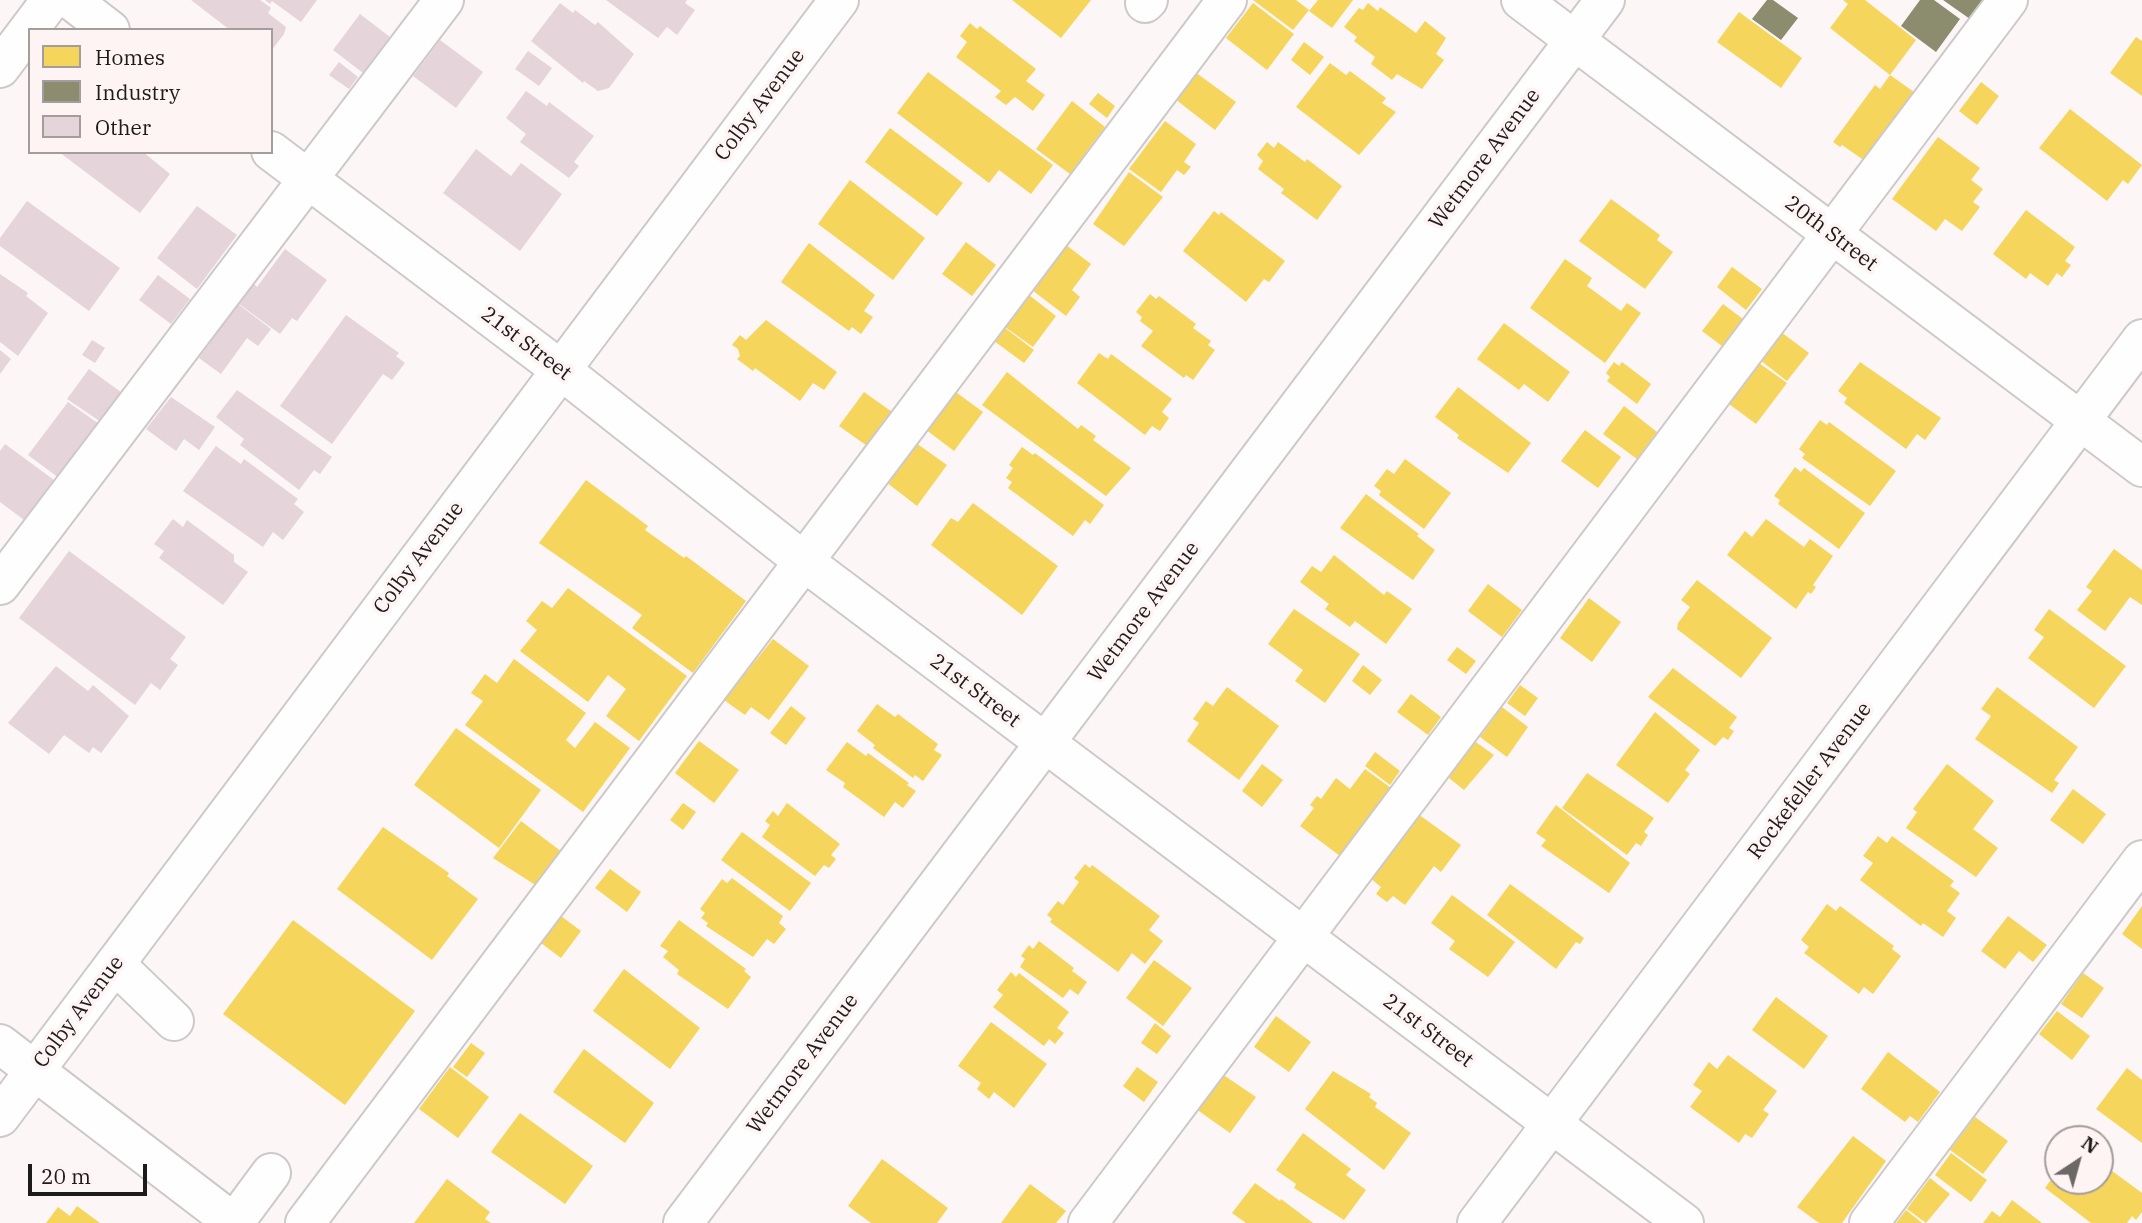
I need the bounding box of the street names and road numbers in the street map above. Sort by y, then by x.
street label: Colby Avenue [710,44,810,166]
street label: Wetmore Avenue [1424,84,1546,234]
street label: 20th Street [1780,191,1882,277]
street label: 21st Street [476,302,576,386]
street label: Colby Avenue [369,497,469,619]
street label: Wetmore Avenue [1083,537,1205,687]
street label: 21st Street [925,649,1025,733]
street label: Rockefeller Avenue [1743,698,1877,864]
street label: Colby Avenue [29,951,129,1073]
street label: Wetmore Avenue [742,989,864,1139]
street label: 21st Street [1378,989,1478,1073]

